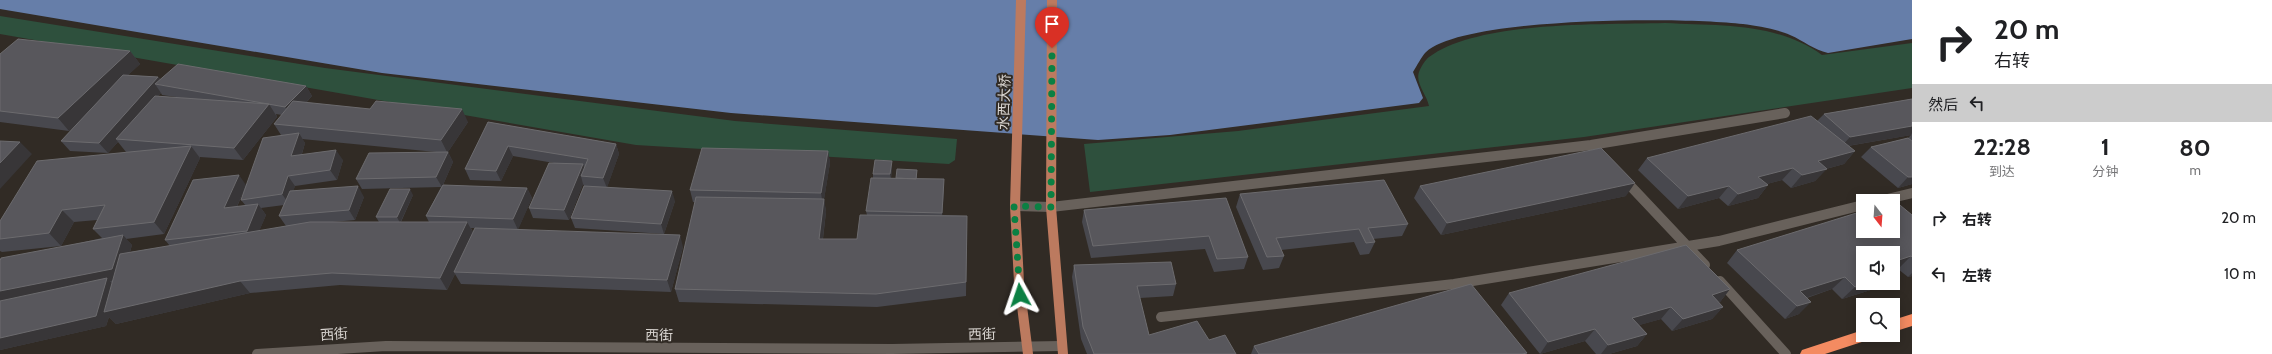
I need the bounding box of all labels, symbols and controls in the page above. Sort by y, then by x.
pin [1035,7.0,1069,48]
text: 20 m [1994,12,2059,46]
icon: arrive [1041,13,1063,35]
icon: right [1928,16,1980,68]
text: 右转 [1994,50,2030,72]
street label: 水西大桥 [994,74,1014,130]
icon: left [1966,92,1988,114]
text: 然后 [1928,96,1958,114]
text: 22:28 [1973,132,2031,161]
text: 1 [2101,132,2110,161]
text: 80 [2179,133,2211,162]
text: m [2189,162,2201,178]
text: 到达 [1989,163,2015,179]
text: 分钟 [2092,163,2118,179]
north arrow [1856,194,1900,238]
map controls [1856,194,1900,342]
icon: right [1928,207,1950,229]
text: 20 m [2221,209,2256,227]
text: 右转 [1962,211,1992,229]
button: sound [1856,246,1900,290]
icon: left [1928,263,1950,285]
text: 10 m [2224,265,2256,283]
text: 左转 [1962,267,1992,285]
position arrow [999,274,1041,316]
button: search [1856,298,1900,342]
street label: 西街 [319,324,349,344]
street label: 西街 [968,325,996,343]
street label: 西街 [645,326,673,344]

